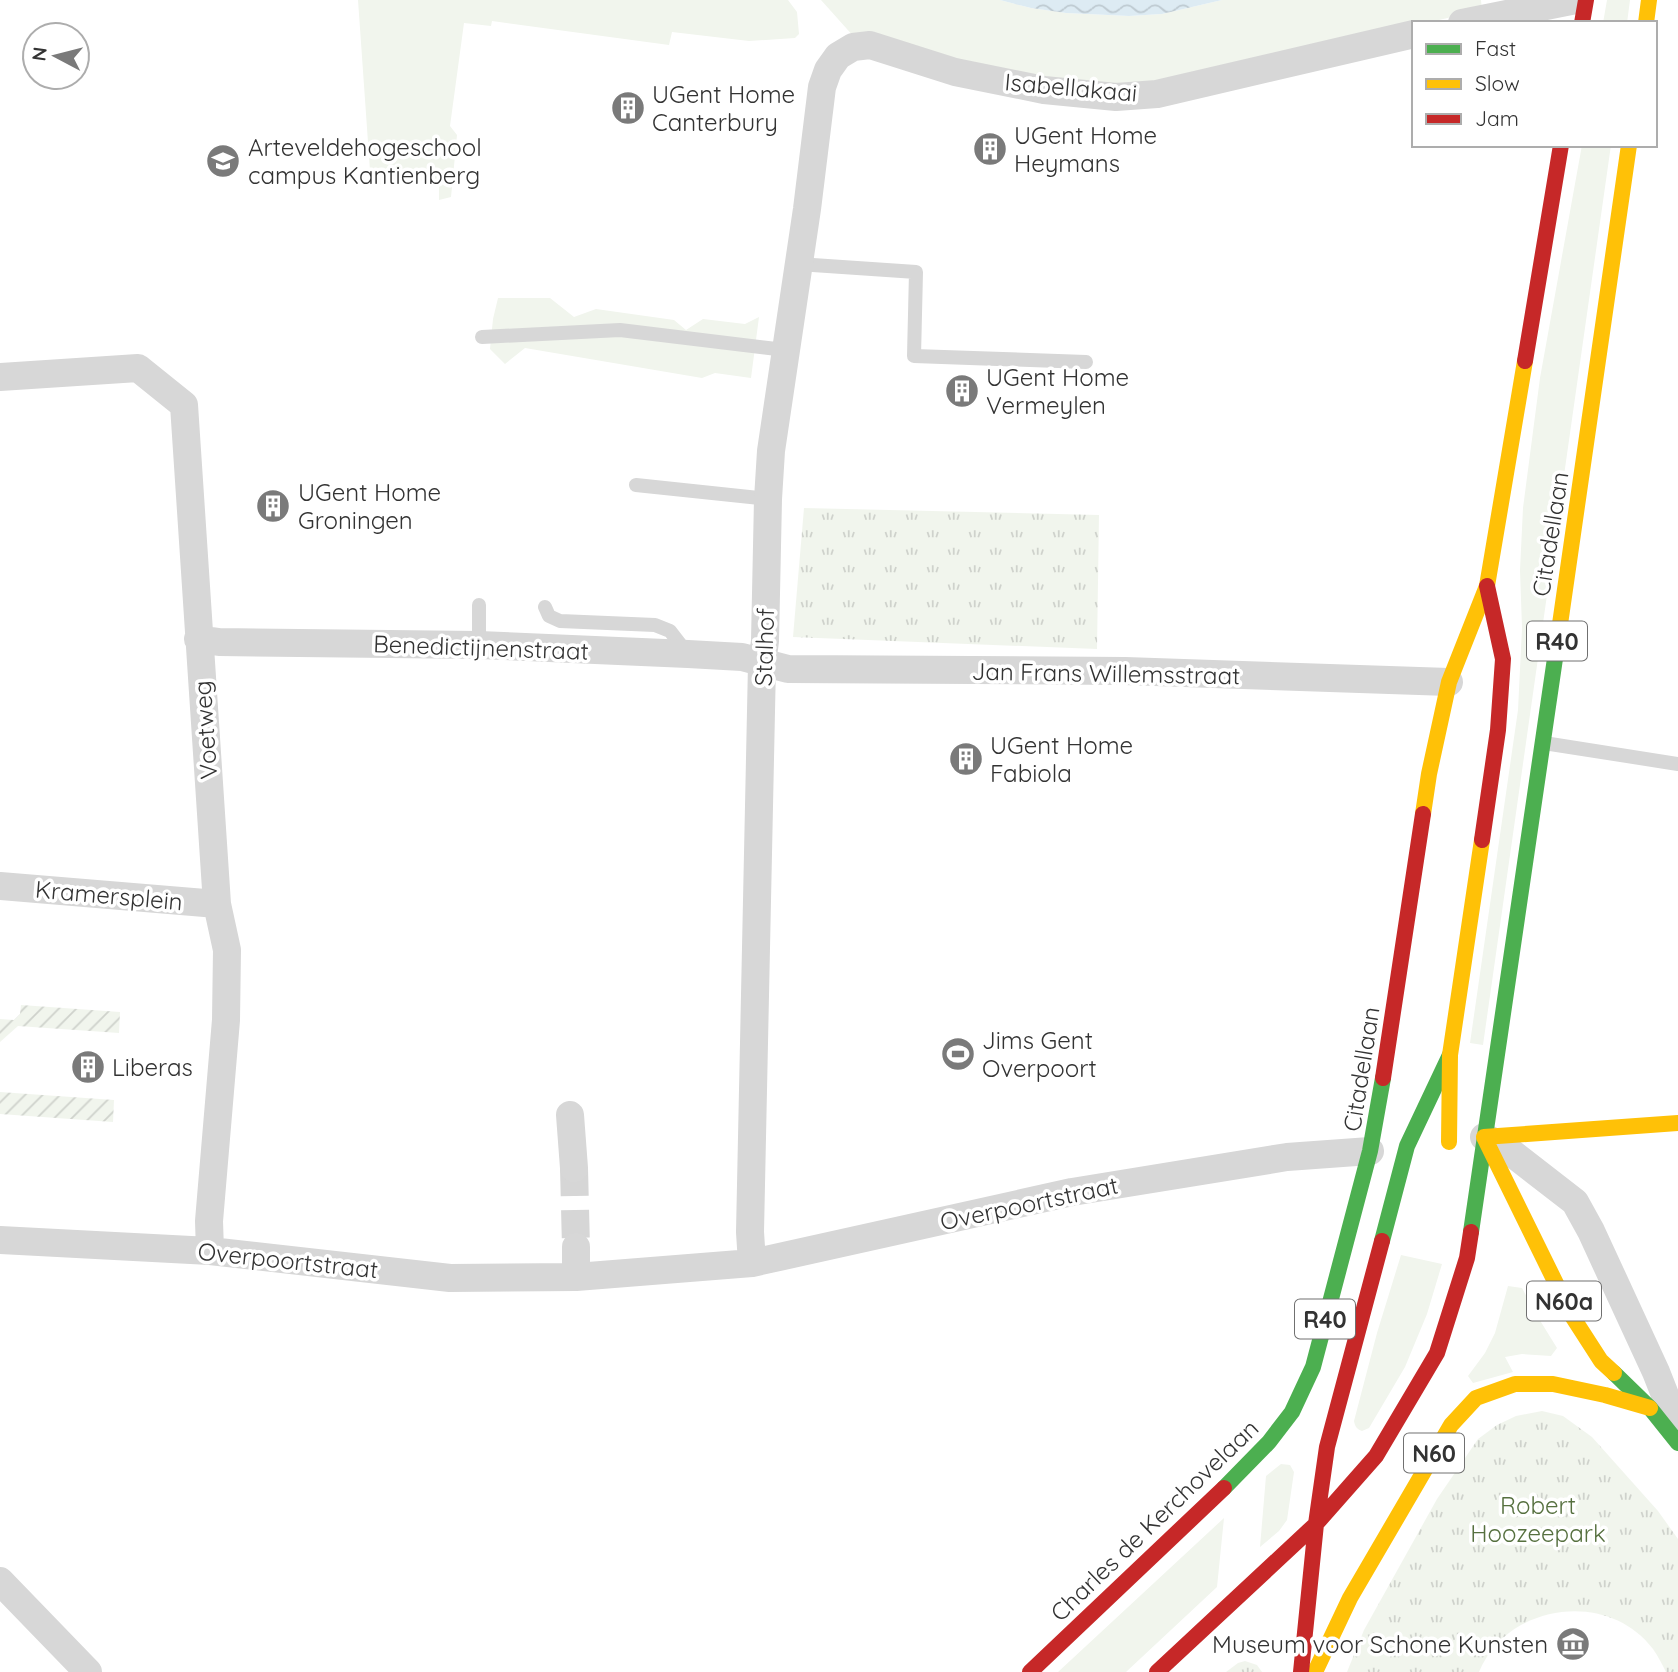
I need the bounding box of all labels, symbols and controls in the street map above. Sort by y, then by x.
north arrow [21,21,91,91]
legend [1412,21,1657,147]
text: Fast [1475,35,1516,61]
text: N [26,46,52,62]
street label: Isabellakaai [1004,66,1138,108]
text: Slow [1475,70,1520,96]
place label: UGent Home Canterbury [652,79,795,137]
building icon: UGent Home Canterbury [609,89,647,127]
text: Jam [1475,105,1519,131]
place label: UGent Home Heymans [1014,120,1157,178]
building icon: UGent Home Heymans [971,130,1009,168]
place label: Arteveldehogeschool campus Kantienberg [248,132,482,190]
school or university icon: Arteveldehogeschool campus Kantienberg [204,142,242,180]
place label: UGent Home Vermeylen [986,362,1129,420]
building icon: UGent Home Vermeylen [943,372,981,410]
street label: Citadellaan [1525,470,1575,598]
place label: UGent Home Groningen [298,477,441,535]
building icon: UGent Home Groningen [254,487,292,525]
street label: Stalhof [748,607,780,687]
road number: R40 [1527,622,1587,660]
street label: Benedictijnenstraat [373,628,589,666]
street label: Jan Frans Willemsstraat [971,656,1241,690]
street label: Voetweg [187,680,223,780]
place label: UGent Home Fabiola [990,730,1133,788]
building icon: UGent Home Fabiola [947,740,985,778]
street label: Kramersplein [34,874,184,916]
street label: Citadellaan [1336,1005,1386,1133]
place label: Jims Gent Overpoort [982,1025,1097,1083]
sports icon: Jims Gent Overpoort [939,1035,977,1073]
building icon: Liberas [69,1048,107,1086]
place label: Liberas [112,1052,193,1082]
street label: Overpoortstraat [937,1170,1121,1236]
street label: Overpoortstraat [196,1236,380,1284]
road number: N60a [1527,1282,1601,1320]
road number: R40 [1295,1300,1355,1338]
street label: Charles de Kerchovelaan [1044,1413,1264,1627]
road number: N60 [1404,1434,1464,1472]
park label: Robert Hoozeepark [1470,1490,1606,1548]
museum icon: Museum voor Schone Kunsten [1554,1625,1592,1663]
place label: Museum voor Schone Kunsten [1212,1629,1548,1659]

